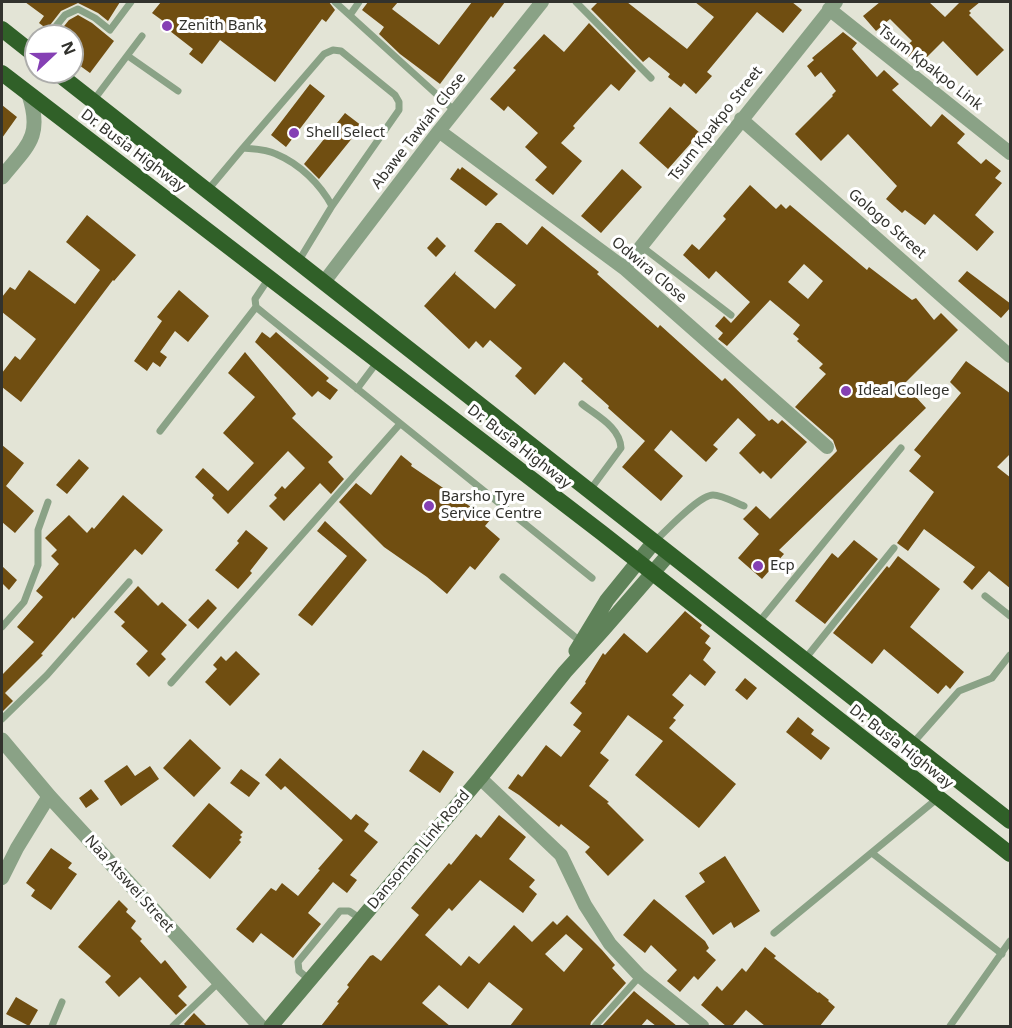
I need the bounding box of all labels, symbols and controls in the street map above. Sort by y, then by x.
place label: Zenith Bank [179,17,263,35]
marker: Zenith Bank [160,19,174,33]
street label: Tsum Kpakpo Link [874,22,986,114]
north arrow [24,24,84,84]
text: N [56,38,81,58]
street label: Tsum Kpakpo Street [666,63,766,185]
street label: Abawe Tawiah Close [368,69,470,193]
street label: Dr. Busia Highway [77,106,189,196]
place label: Shell Select [306,124,385,142]
marker: Shell Select [287,126,301,140]
street label: Gologo Street [844,185,930,263]
street label: Odwira Close [608,233,690,307]
place label: Ideal College [858,382,949,400]
marker: Ideal College [839,384,853,398]
street label: Dr. Busia Highway [464,401,574,493]
place label: Barsho Tyre Service Centre [441,488,542,523]
marker: Barsho Tyre Service Centre [422,499,436,513]
place label: Ecp [770,557,795,575]
marker: Ecp [751,559,765,573]
street label: Dr. Busia Highway [846,701,956,793]
street label: Dansoman Link Road [364,787,474,913]
street label: Naa Atswei Street [81,832,177,936]

